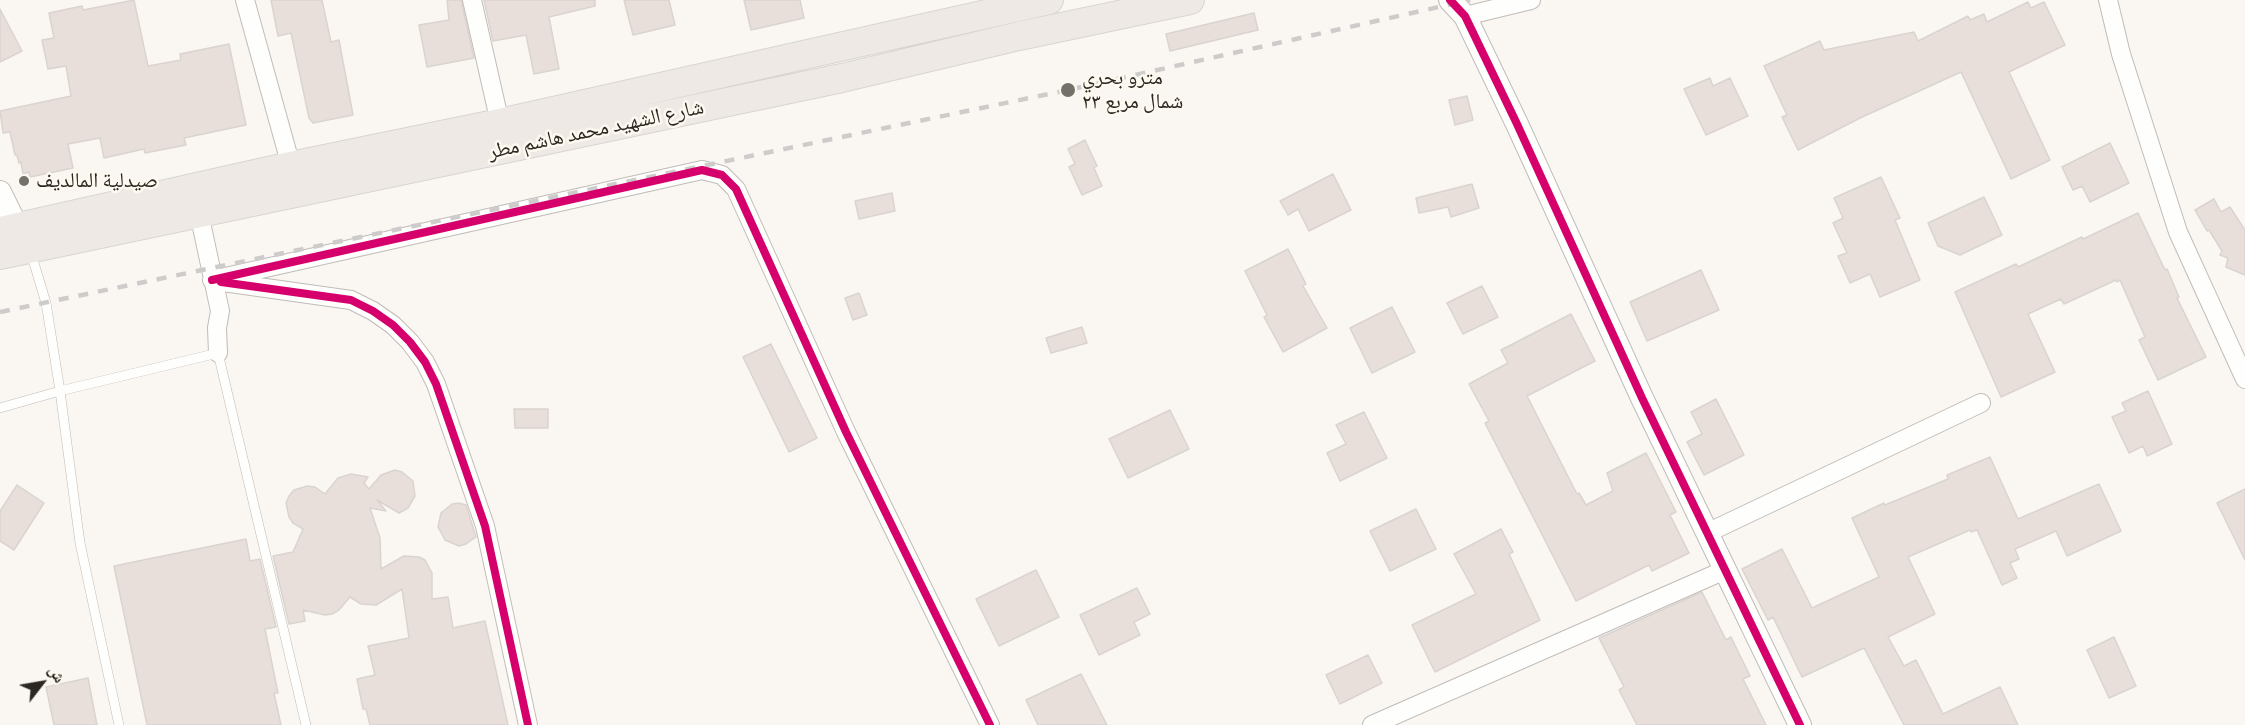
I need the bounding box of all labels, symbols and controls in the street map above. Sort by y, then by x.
place label: مترو بحري شمال مربع ٢٣ [1082,65,1183,115]
marker: مترو بحري شمال مربع ٢٣ [1059,81,1077,99]
street label: شارع الشهيد محمد هاشم مطر [486,95,706,165]
place label: صيدلية المالديف [36,168,158,194]
marker: صيدلية المالديف [17,174,31,188]
north arrow [12,653,72,713]
text: ش [44,661,71,687]

